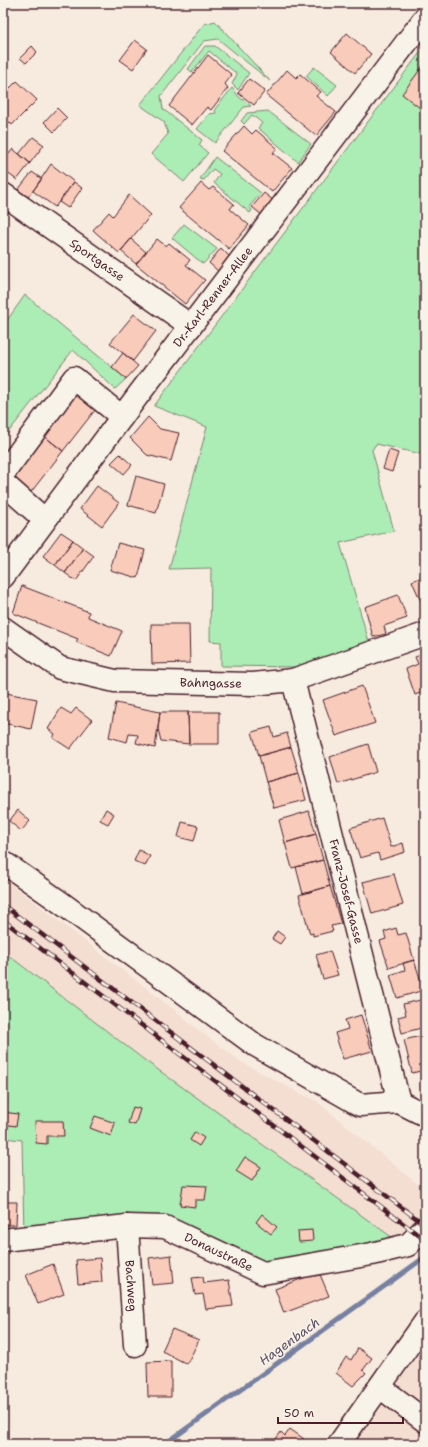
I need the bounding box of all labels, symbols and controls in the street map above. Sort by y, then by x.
street label: Sportgasse [67,235,128,285]
street label: Dr.-Karl-Renner-Allee [170,243,256,350]
street label: Bahngasse [180,674,242,692]
street label: Franz-Josef-Gasse [325,837,367,946]
street label: Donaustraße [182,1229,256,1275]
street label: Bachweg [121,1260,141,1312]
water label: Hagenbach [256,1314,323,1369]
scale bar [278,1399,403,1425]
text: 50 m [284,1405,314,1421]

